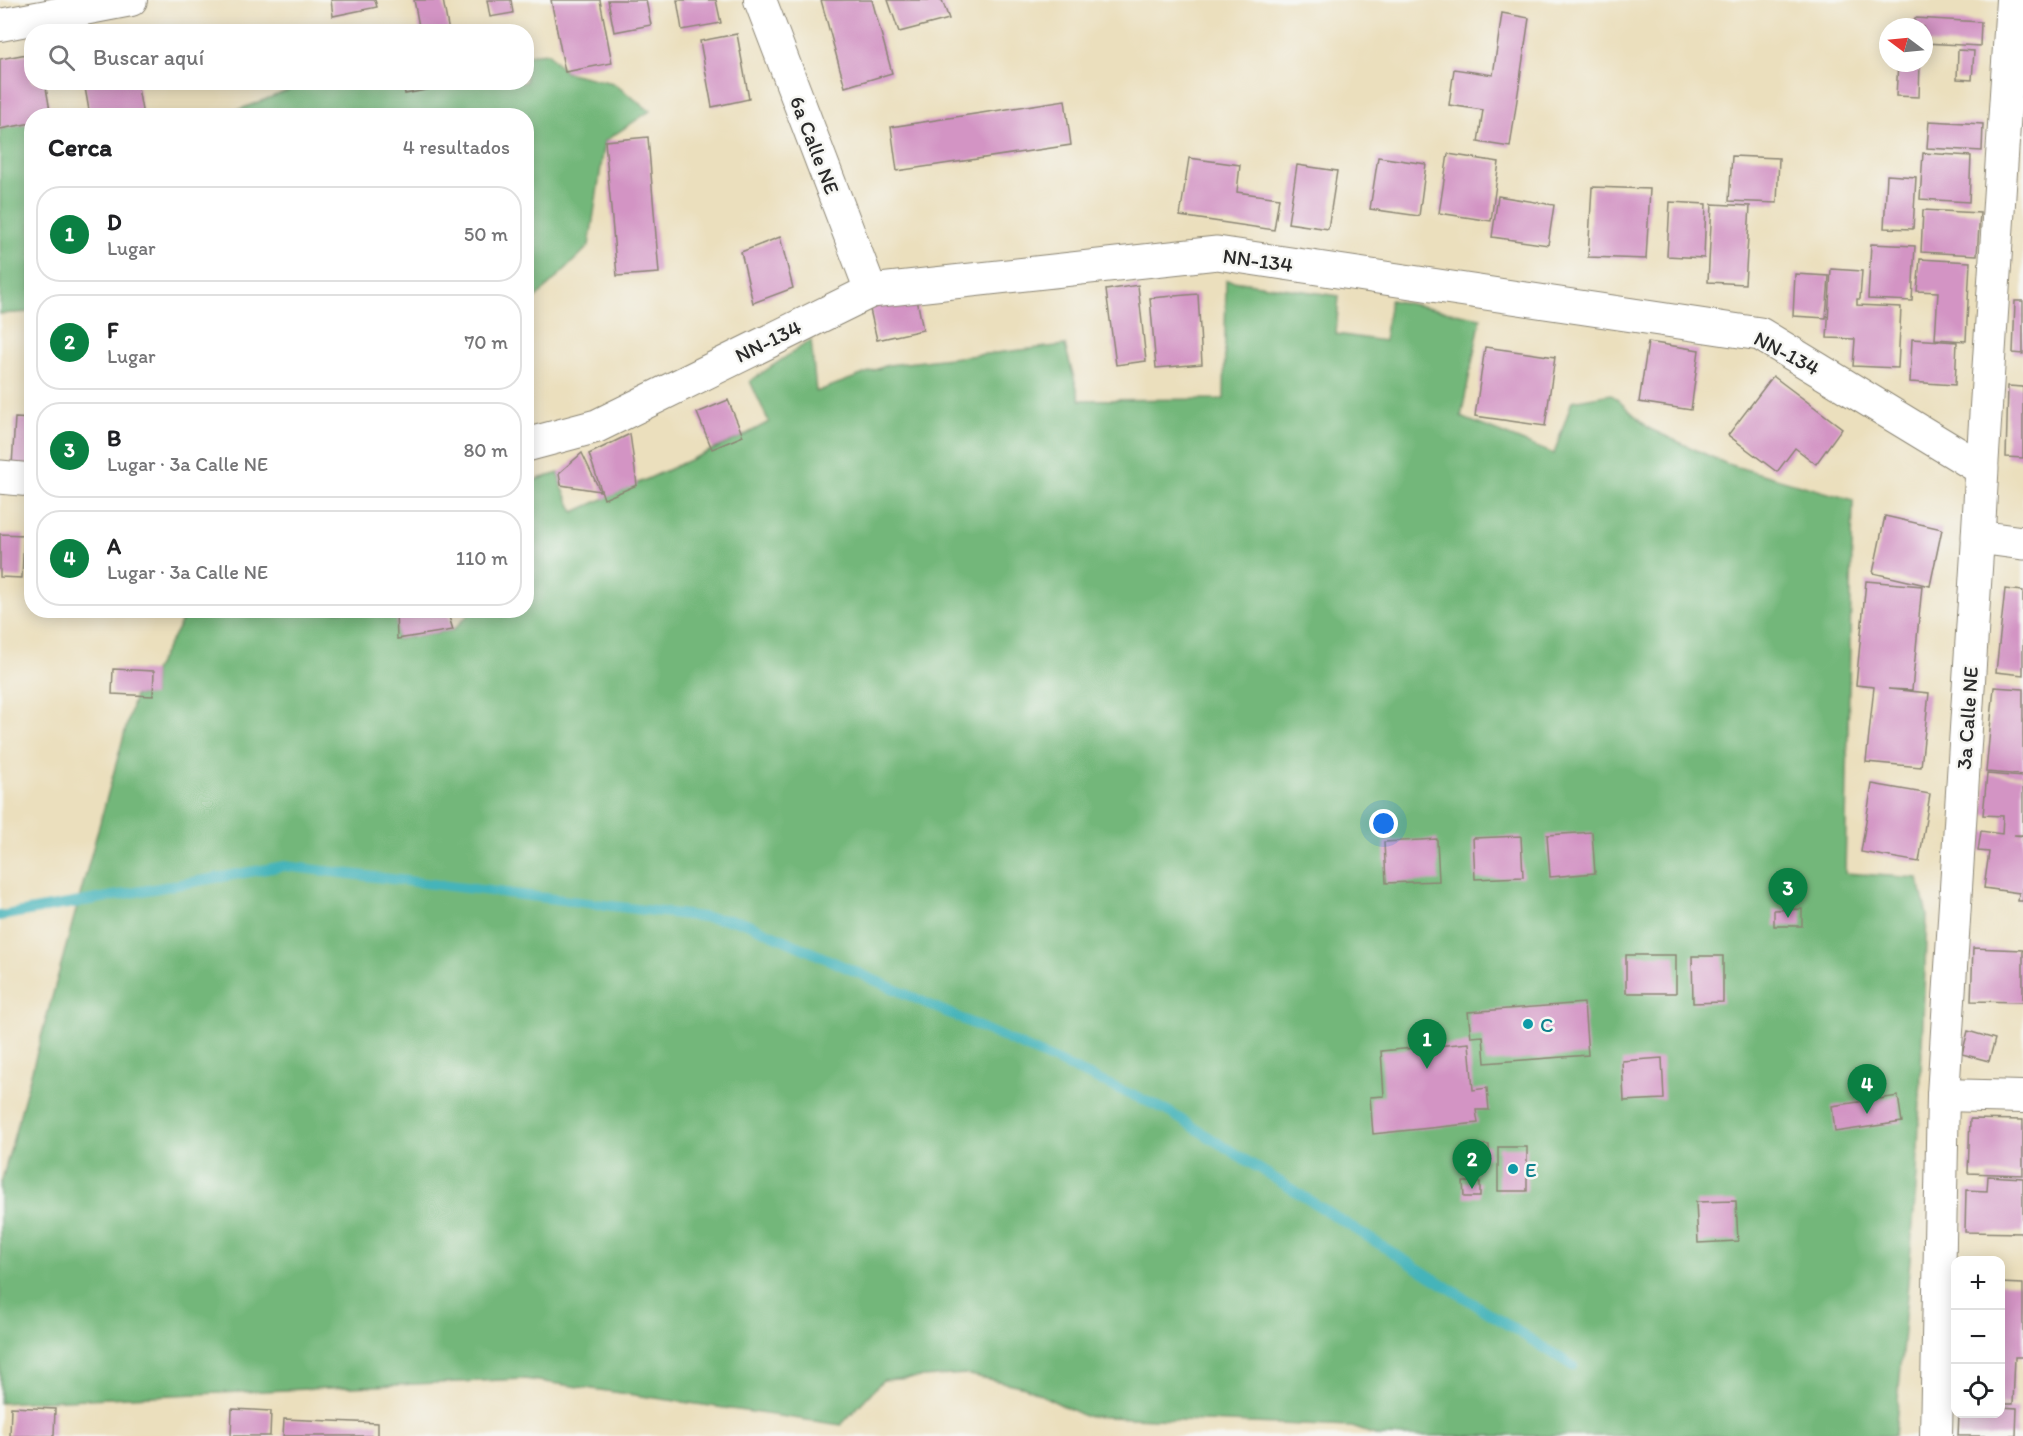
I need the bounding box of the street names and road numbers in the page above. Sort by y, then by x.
street label: 6a Calle NE [785,92,845,198]
street label: NN-134 [1221,243,1295,277]
street label: NN-134 [731,314,806,368]
street label: NN-134 [1750,325,1824,381]
street label: 3a Calle NE [1951,666,1983,770]

